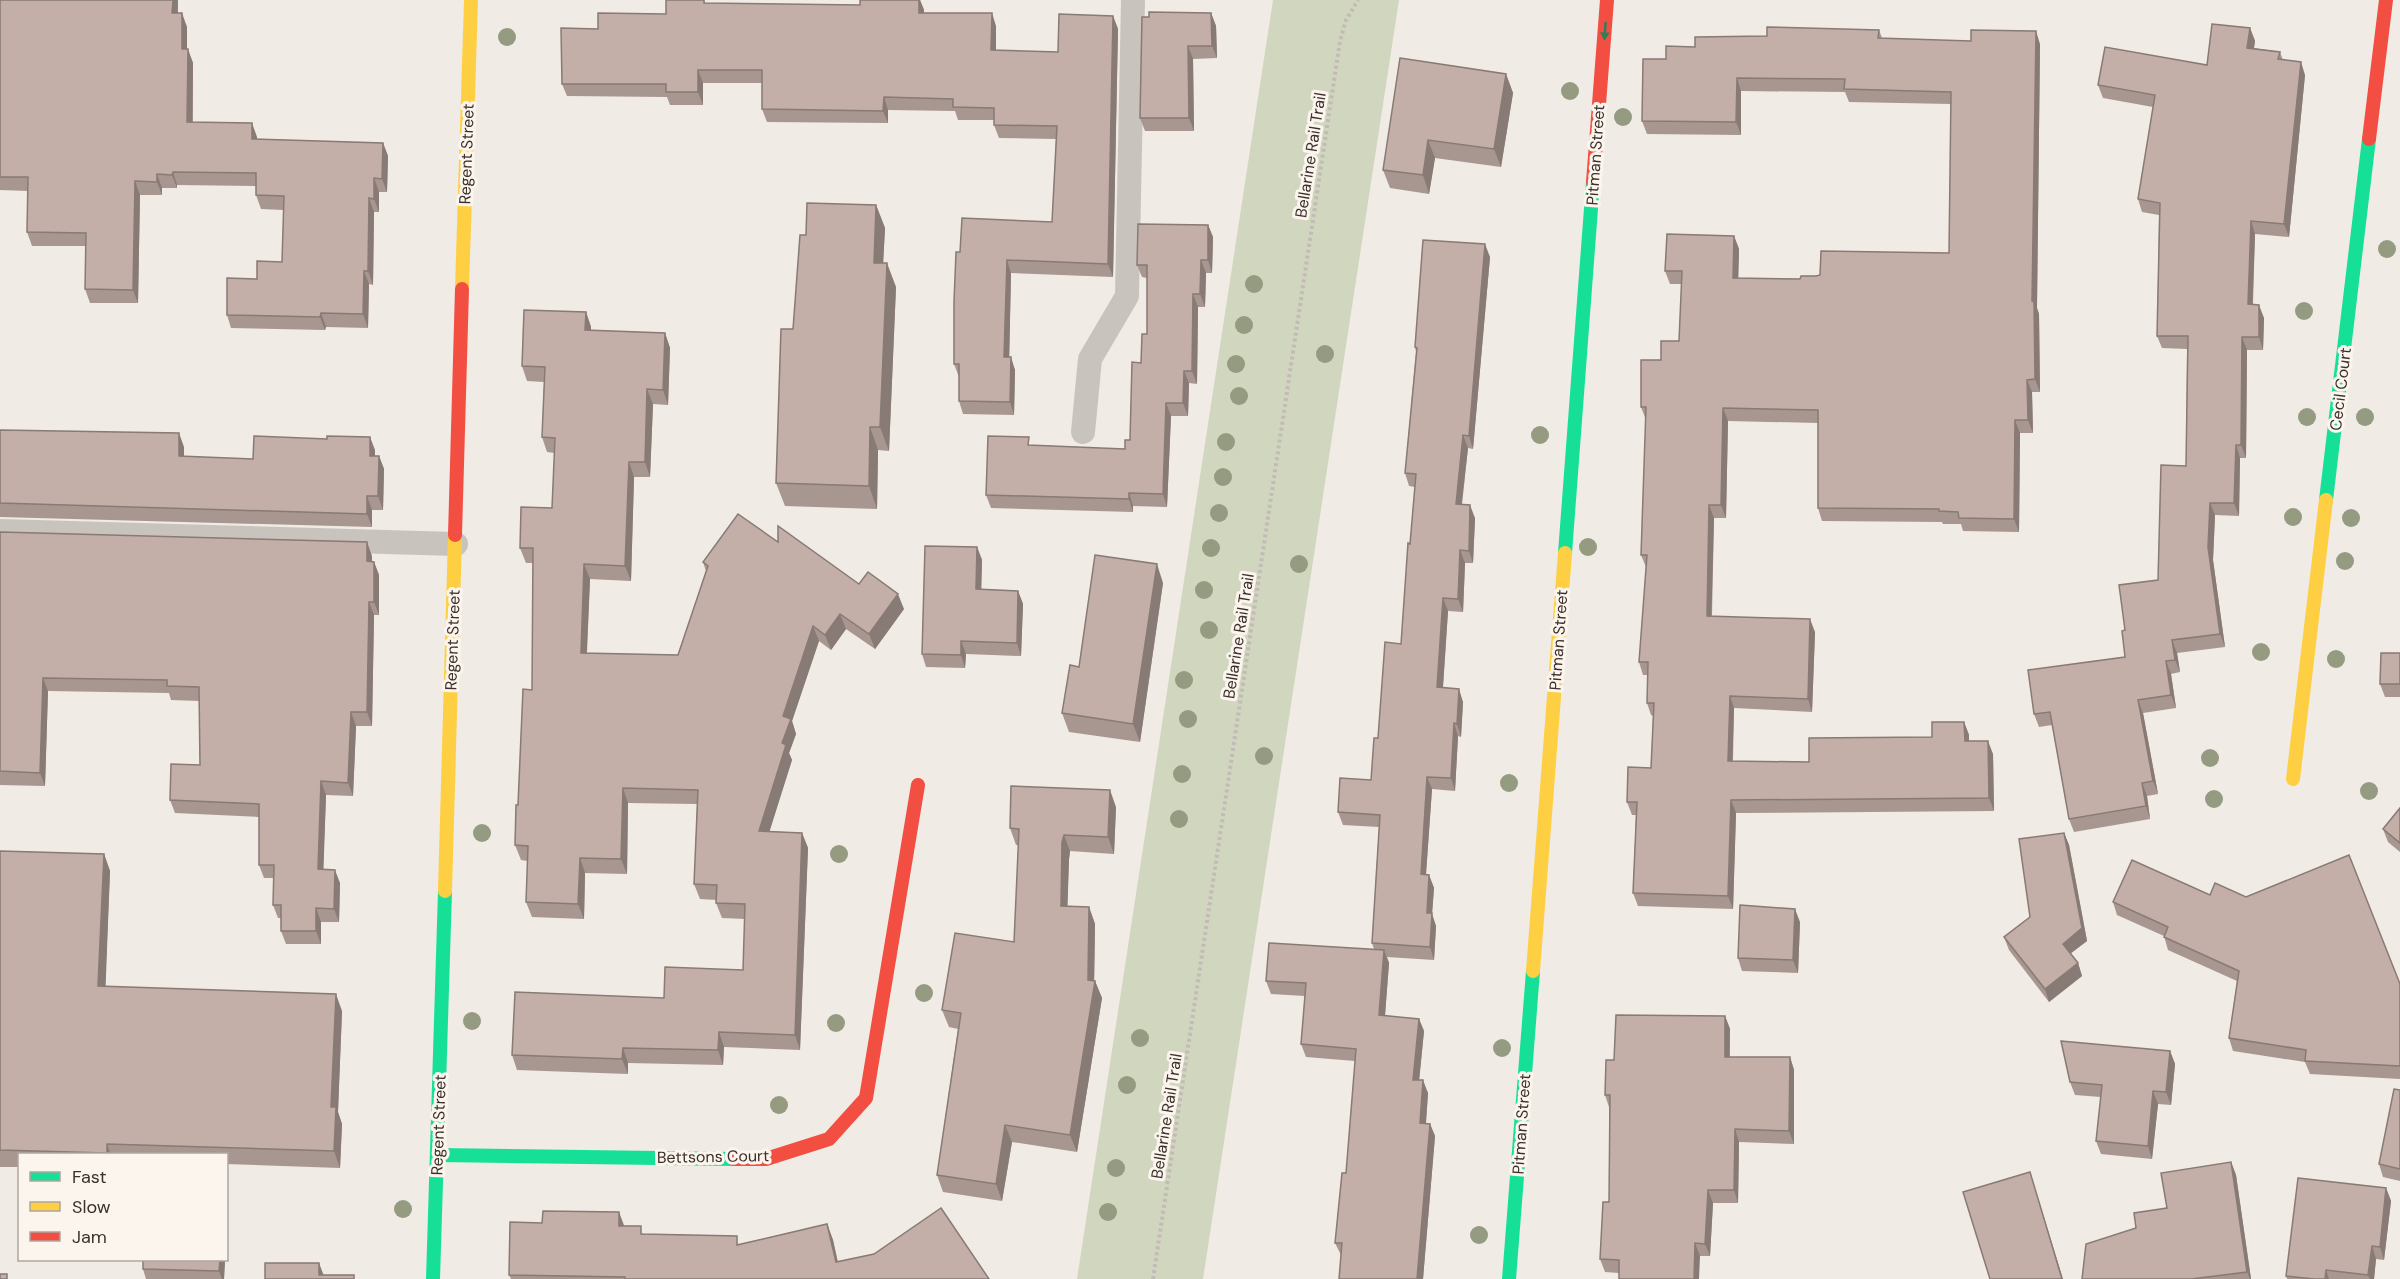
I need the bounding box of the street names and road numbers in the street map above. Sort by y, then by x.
street label: Bellarine Rail Trail [1290,91,1331,219]
street label: Regent Street [454,103,479,205]
street label: Pitman Street [1581,104,1610,206]
street label: Cecil Court [2325,346,2356,432]
street label: Bellarine Rail Trail [1218,572,1259,700]
street label: Regent Street [440,589,465,691]
street label: Pitman Street [1544,589,1573,691]
street label: Bellarine Rail Trail [1146,1052,1187,1180]
street label: Pitman Street [1507,1073,1536,1175]
street label: Regent Street [426,1074,451,1176]
street label: Bettsons Court [657,1145,769,1168]

